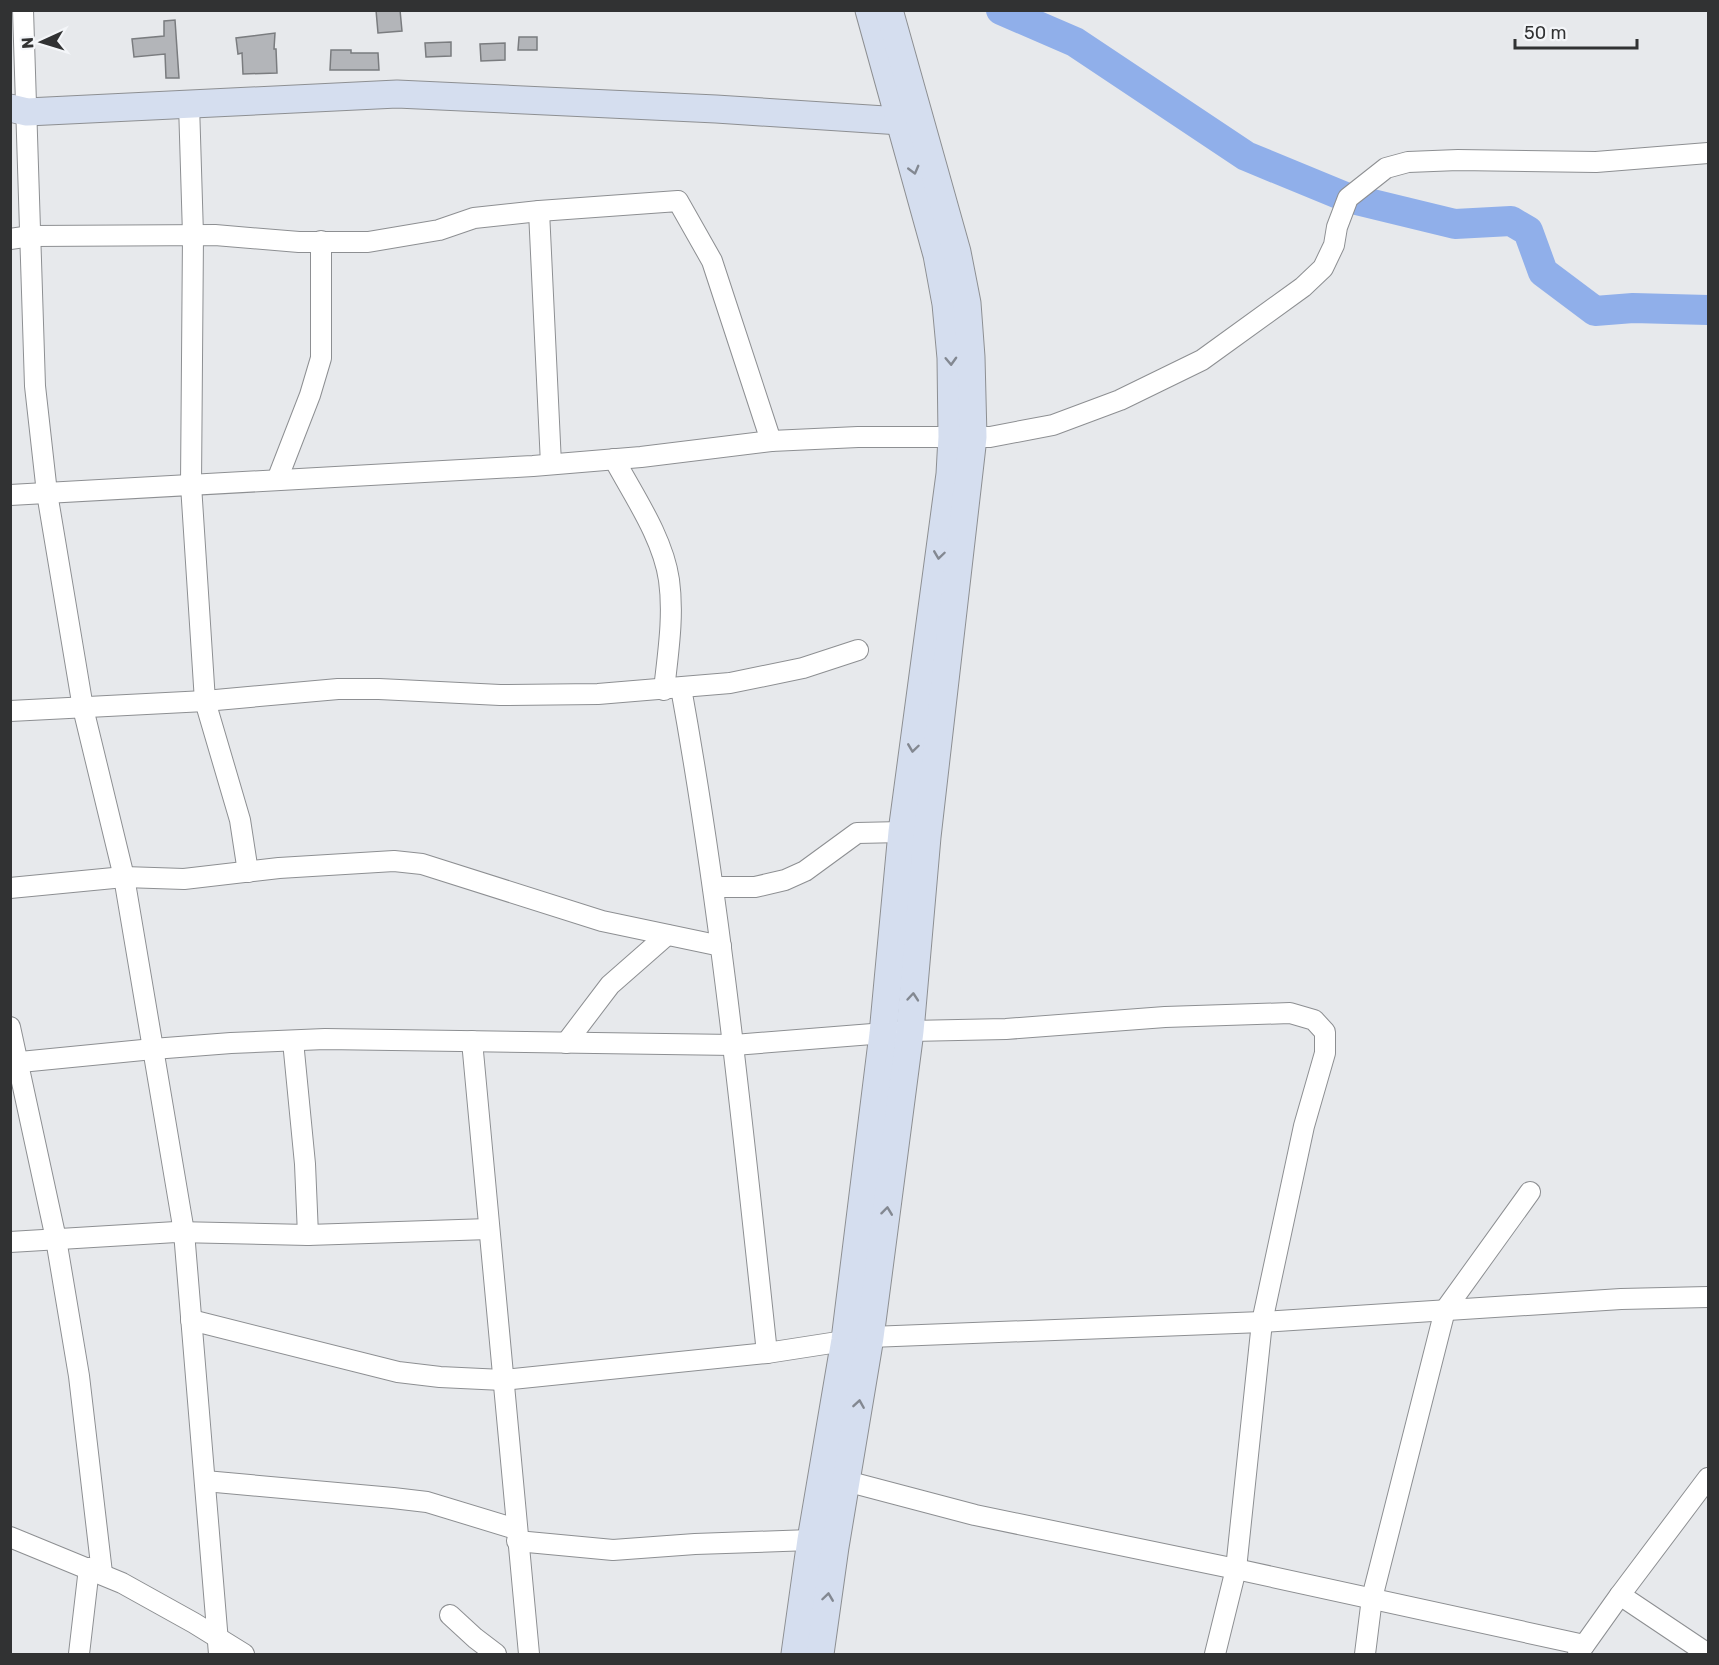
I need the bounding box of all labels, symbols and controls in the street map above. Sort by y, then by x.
north arrow [12,12,72,72]
scale bar [1515,12,1636,50]
text: 50 m [1524,22,1567,44]
text: N [18,37,37,49]
one-way arrow [907,164,919,175]
one-way arrow [944,356,957,365]
one-way arrow [933,550,946,560]
one-way arrow [908,744,920,753]
one-way arrow [906,992,919,1001]
one-way arrow [880,1207,892,1216]
one-way arrow [852,1399,865,1409]
one-way arrow [821,1592,833,1601]

